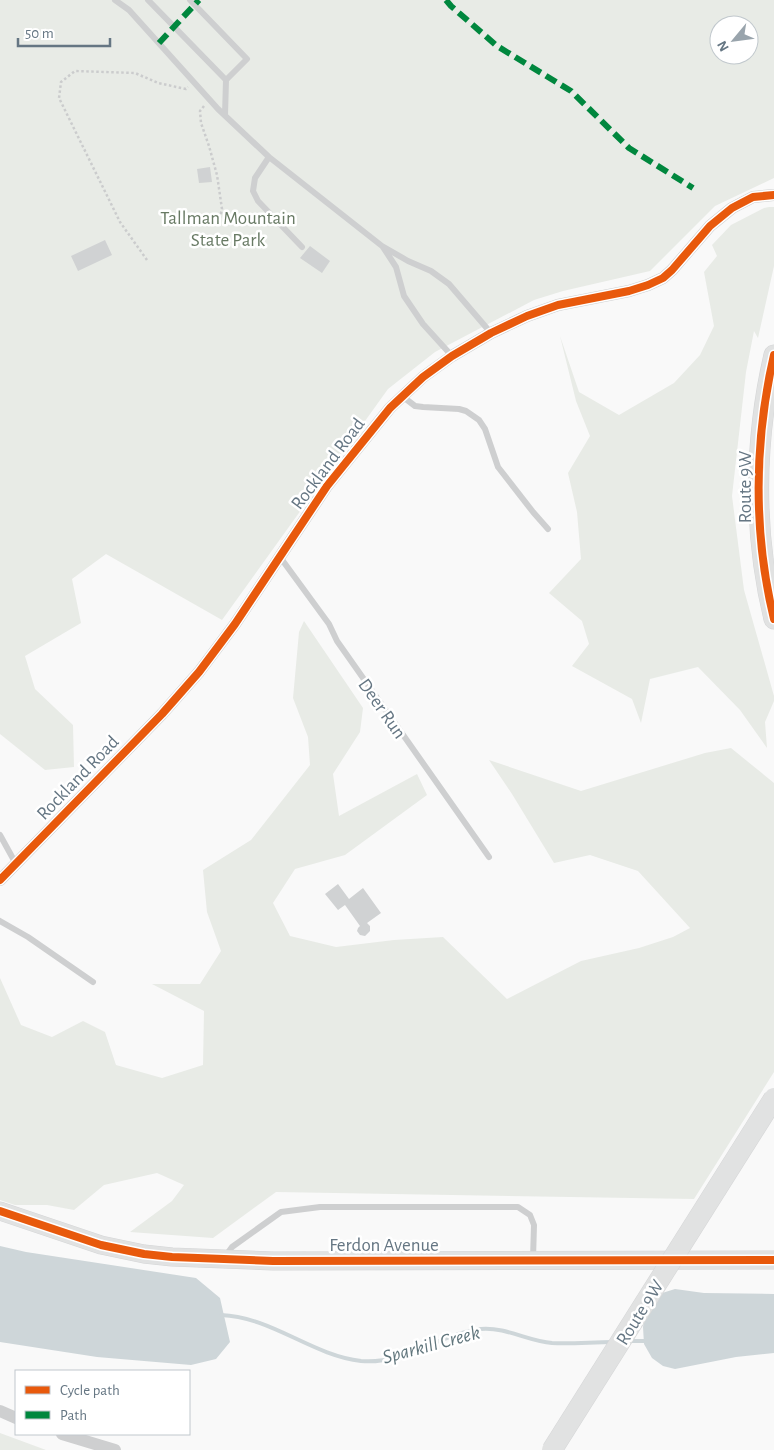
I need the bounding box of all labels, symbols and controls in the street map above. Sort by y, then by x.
scale bar [18,15,110,47]
north arrow [709,15,759,65]
text: 50 m [25,26,54,41]
text: N [715,38,732,53]
park label: Tallman Mountain State Park [160,209,296,250]
street label: Rockland Road [288,415,369,513]
street label: Route 9W [736,451,755,523]
street label: Deer Run [354,675,409,742]
street label: Rockland Road [33,732,123,824]
street label: Ferdon Avenue [329,1236,439,1255]
street label: Route 9W [613,1277,668,1349]
water label: Sparkill Creek [380,1322,482,1368]
legend [15,1370,190,1435]
text: Cycle path [60,1383,120,1398]
text: Path [60,1408,87,1423]

